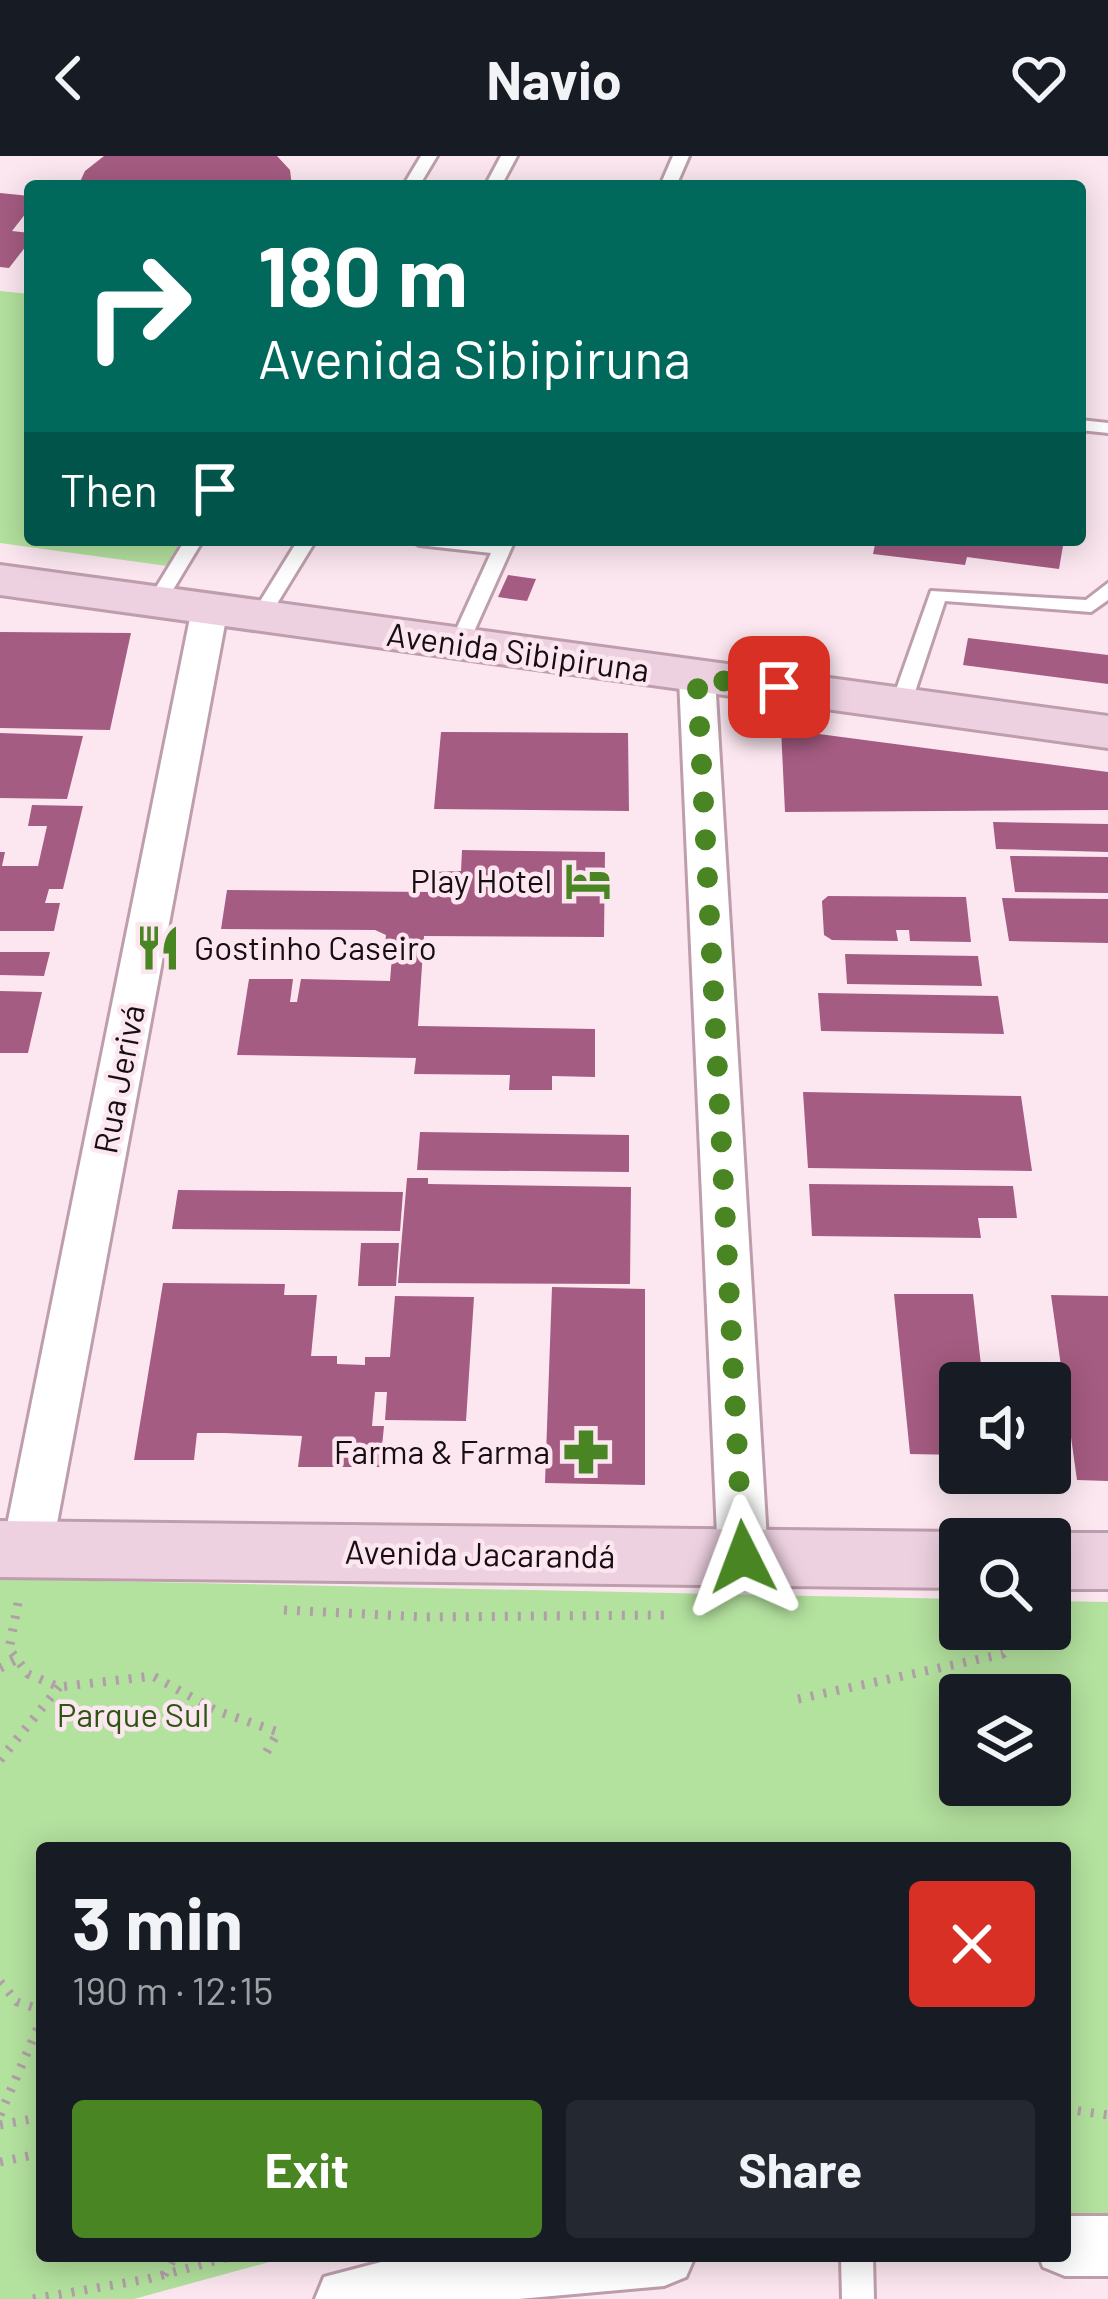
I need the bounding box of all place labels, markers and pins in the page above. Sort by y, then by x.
pin [728,636,830,738]
hotel icon: Play Hotel [563,856,613,906]
place label: Play Hotel [410,860,552,900]
restaurant icon: Gostinho Caseiro [133,923,183,973]
place label: Gostinho Caseiro [194,927,437,967]
pharmacy icon: Farma & Farma [561,1427,611,1477]
place label: Farma & Farma [334,1431,550,1471]

